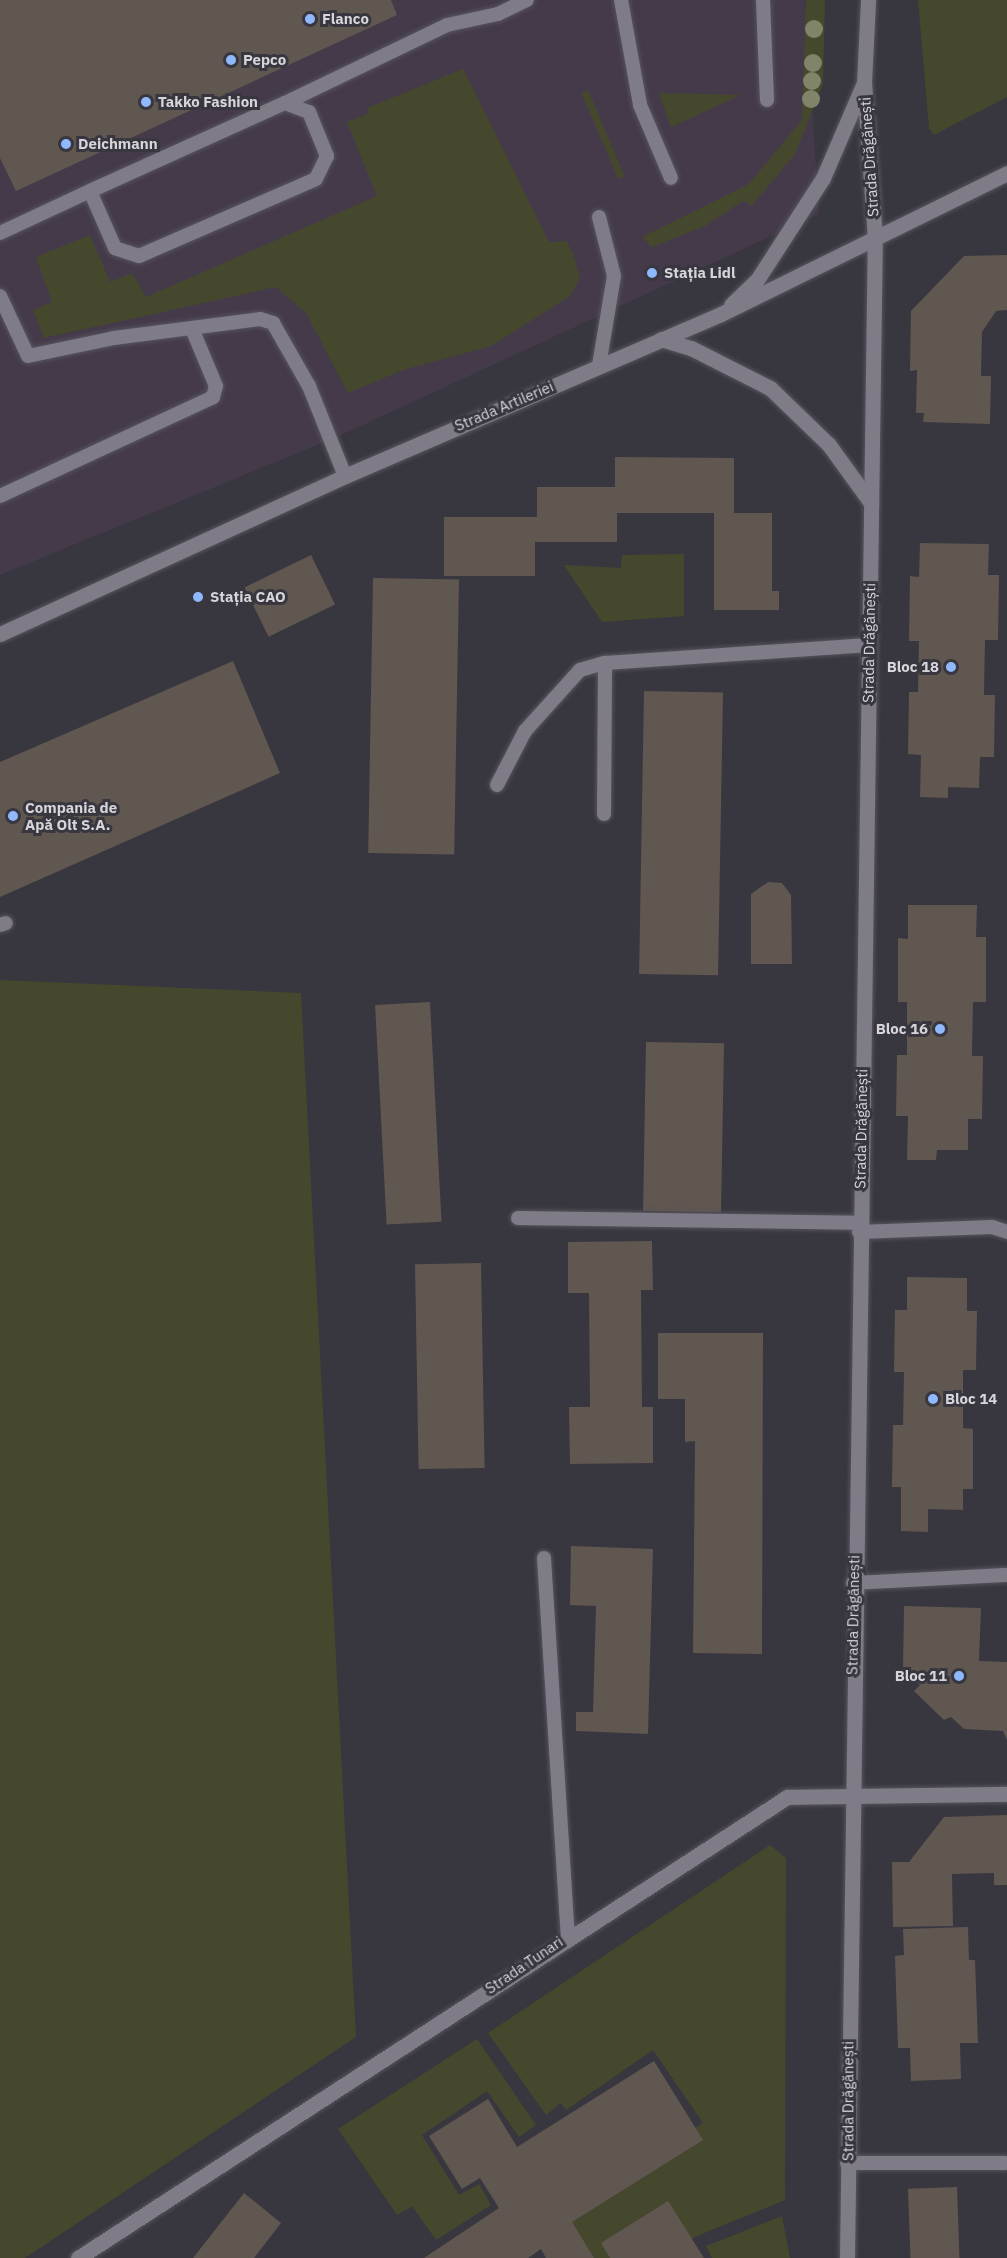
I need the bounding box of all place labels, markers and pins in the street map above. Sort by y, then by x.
place label: Flanco [322,10,369,28]
marker: Flanco [303,12,317,26]
place label: Pepco [243,51,286,69]
marker: Pepco [224,53,238,67]
place label: Takko Fashion [158,93,258,111]
marker: Takko Fashion [139,95,153,109]
place label: Deichmann [78,135,158,153]
marker: Deichmann [59,137,73,151]
place label: Stația Lidl [664,264,735,282]
marker: Stația Lidl [645,266,659,280]
place label: Stația CAO [210,588,286,606]
marker: Stația CAO [191,590,205,604]
place label: Bloc 18 [887,658,939,676]
marker: Bloc 18 [944,660,958,674]
place label: Compania de Apă Olt S.A. [25,798,117,833]
marker: Compania de Apă Olt S.A. [6,809,20,823]
place label: Bloc 16 [876,1020,928,1038]
marker: Bloc 16 [933,1022,947,1036]
place label: Bloc 14 [945,1390,997,1408]
marker: Bloc 14 [926,1392,940,1406]
place label: Bloc 11 [895,1667,947,1685]
marker: Bloc 11 [952,1669,966,1683]

